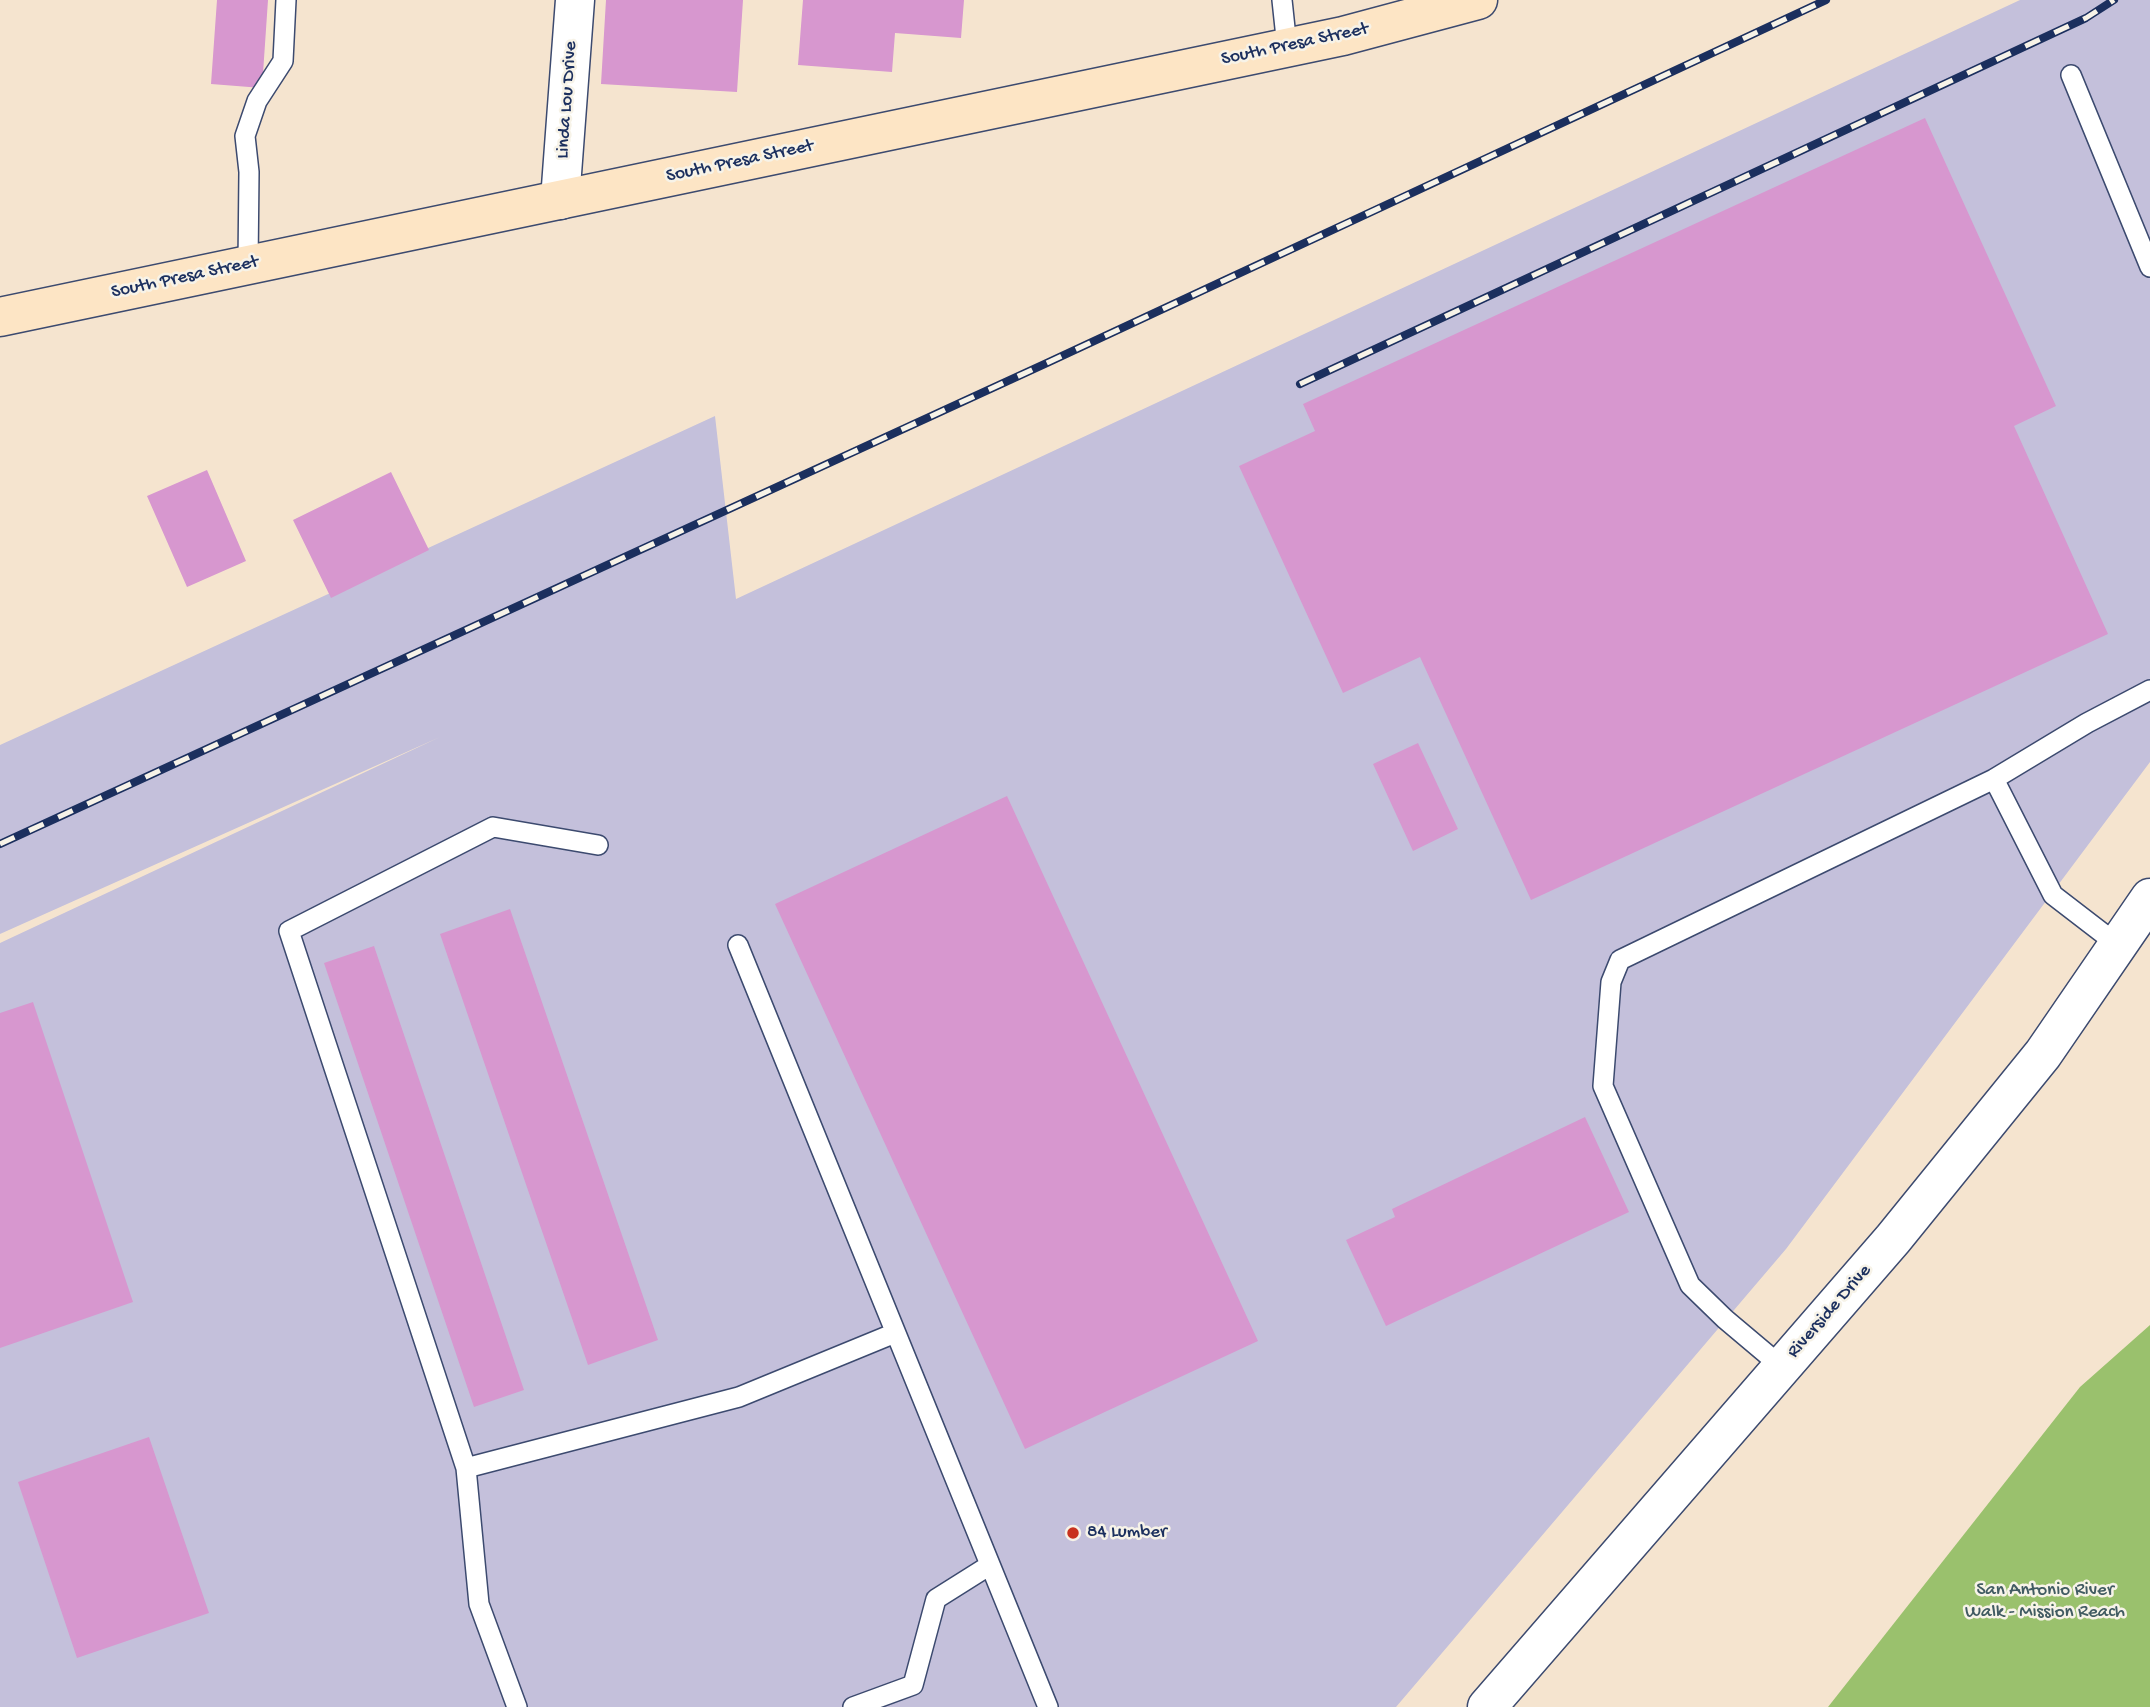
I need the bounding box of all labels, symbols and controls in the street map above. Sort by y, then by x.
street label: South Presa Street [1219,18,1371,72]
street label: Linda Lou Drive [553,40,583,160]
street label: South Presa Street [664,135,816,189]
street label: South Presa Street [109,251,261,305]
street label: Riverside Drive [1783,1260,1877,1364]
place label: 84 Lumber [1087,1522,1167,1544]
marker: 84 Lumber [1065,1525,1081,1541]
park label: San Antonio River Walk - Mission Reach [1965,1580,2125,1624]

